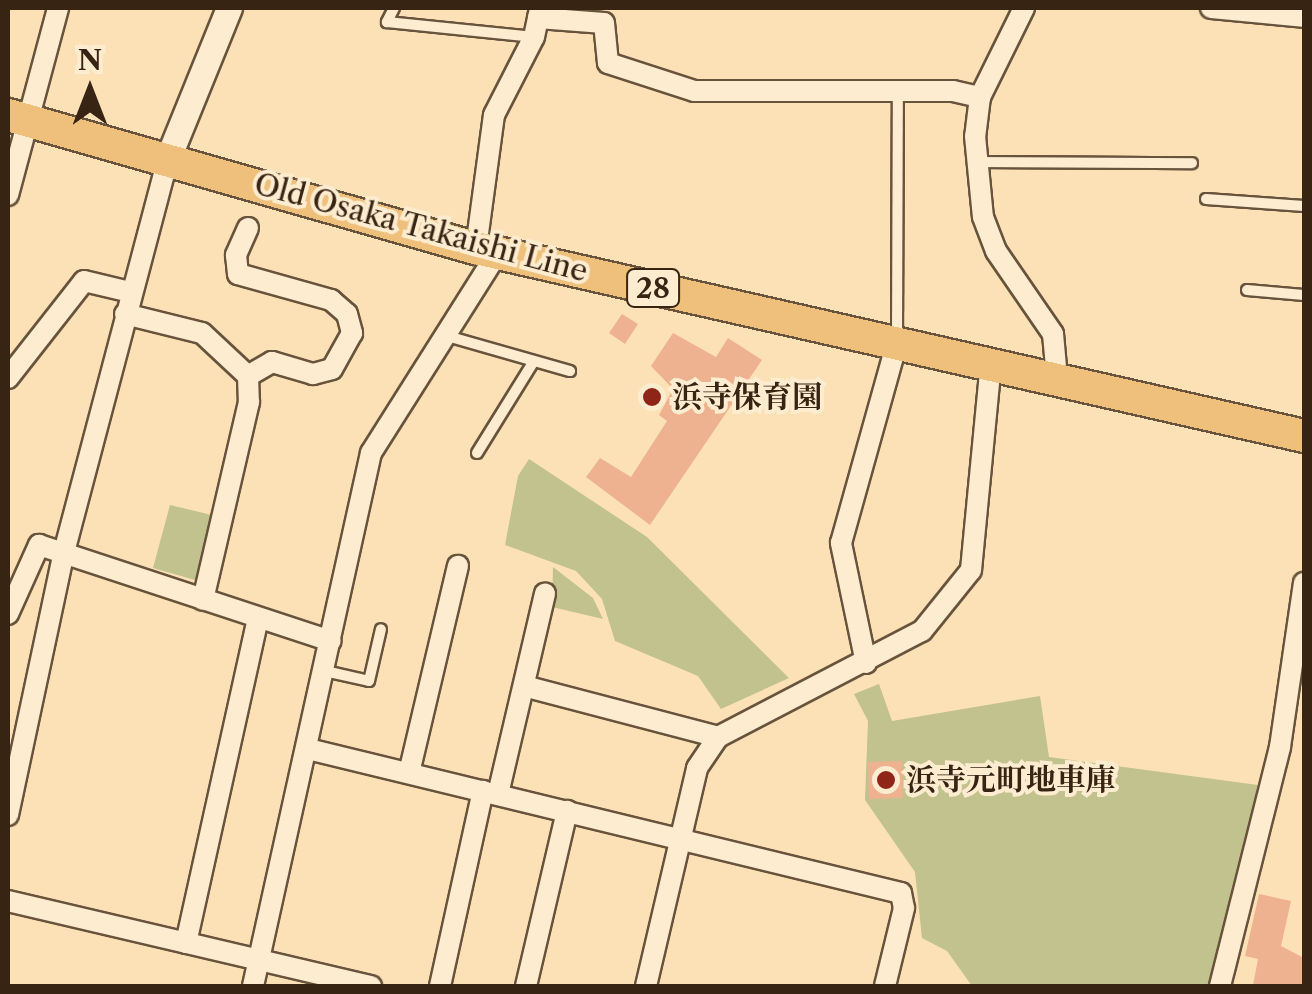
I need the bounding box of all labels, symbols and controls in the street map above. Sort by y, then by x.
north arrow [40,40,140,140]
text: N [78,43,102,77]
street label: Old Osaka Takaishi Line [250,166,592,290]
road number: 28 [626,265,680,311]
place label: 浜寺保育園 [672,379,822,415]
marker: 浜寺保育園 [641,386,663,408]
place label: 浜寺元町地車庫 [906,762,1116,798]
marker: 浜寺元町地車庫 [875,769,897,791]

